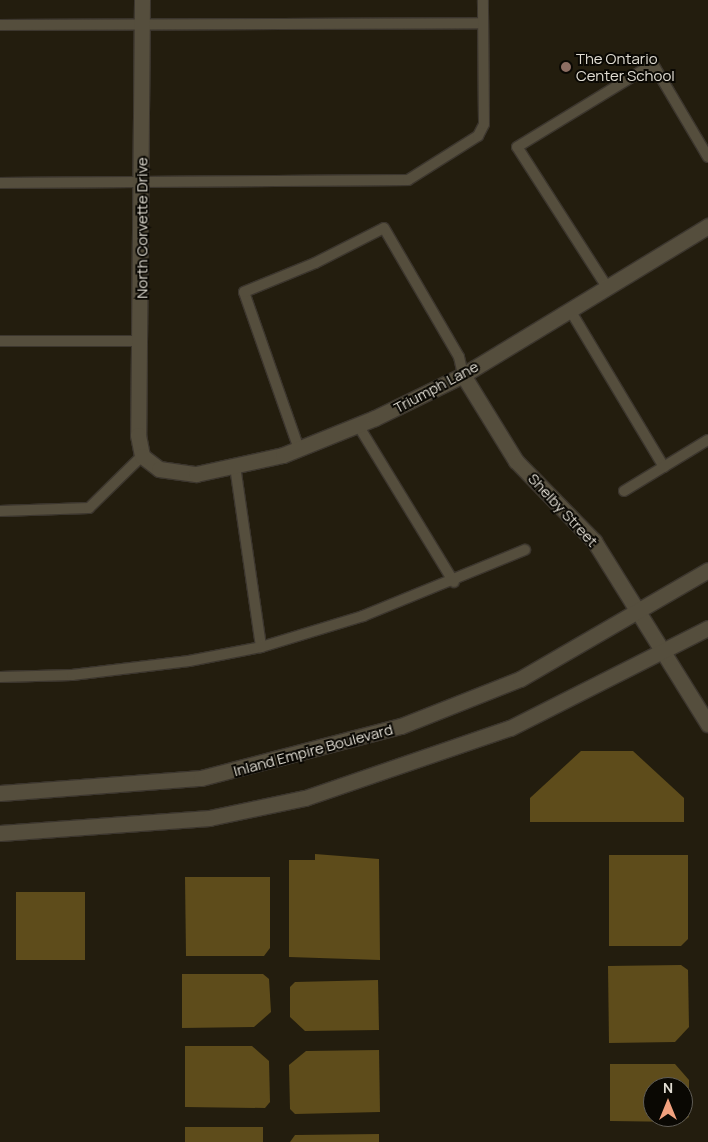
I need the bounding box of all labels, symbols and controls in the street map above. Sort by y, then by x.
place label: The Ontario Center School [576,49,675,84]
marker: The Ontario Center School [560,61,572,73]
street label: North Corvette Drive [133,157,151,299]
street label: Triumph Lane [391,357,481,417]
street label: Shelby Street [524,470,602,550]
street label: Inland Empire Boulevard [231,720,395,780]
north arrow [643,1077,693,1127]
text: N [663,1078,673,1097]

